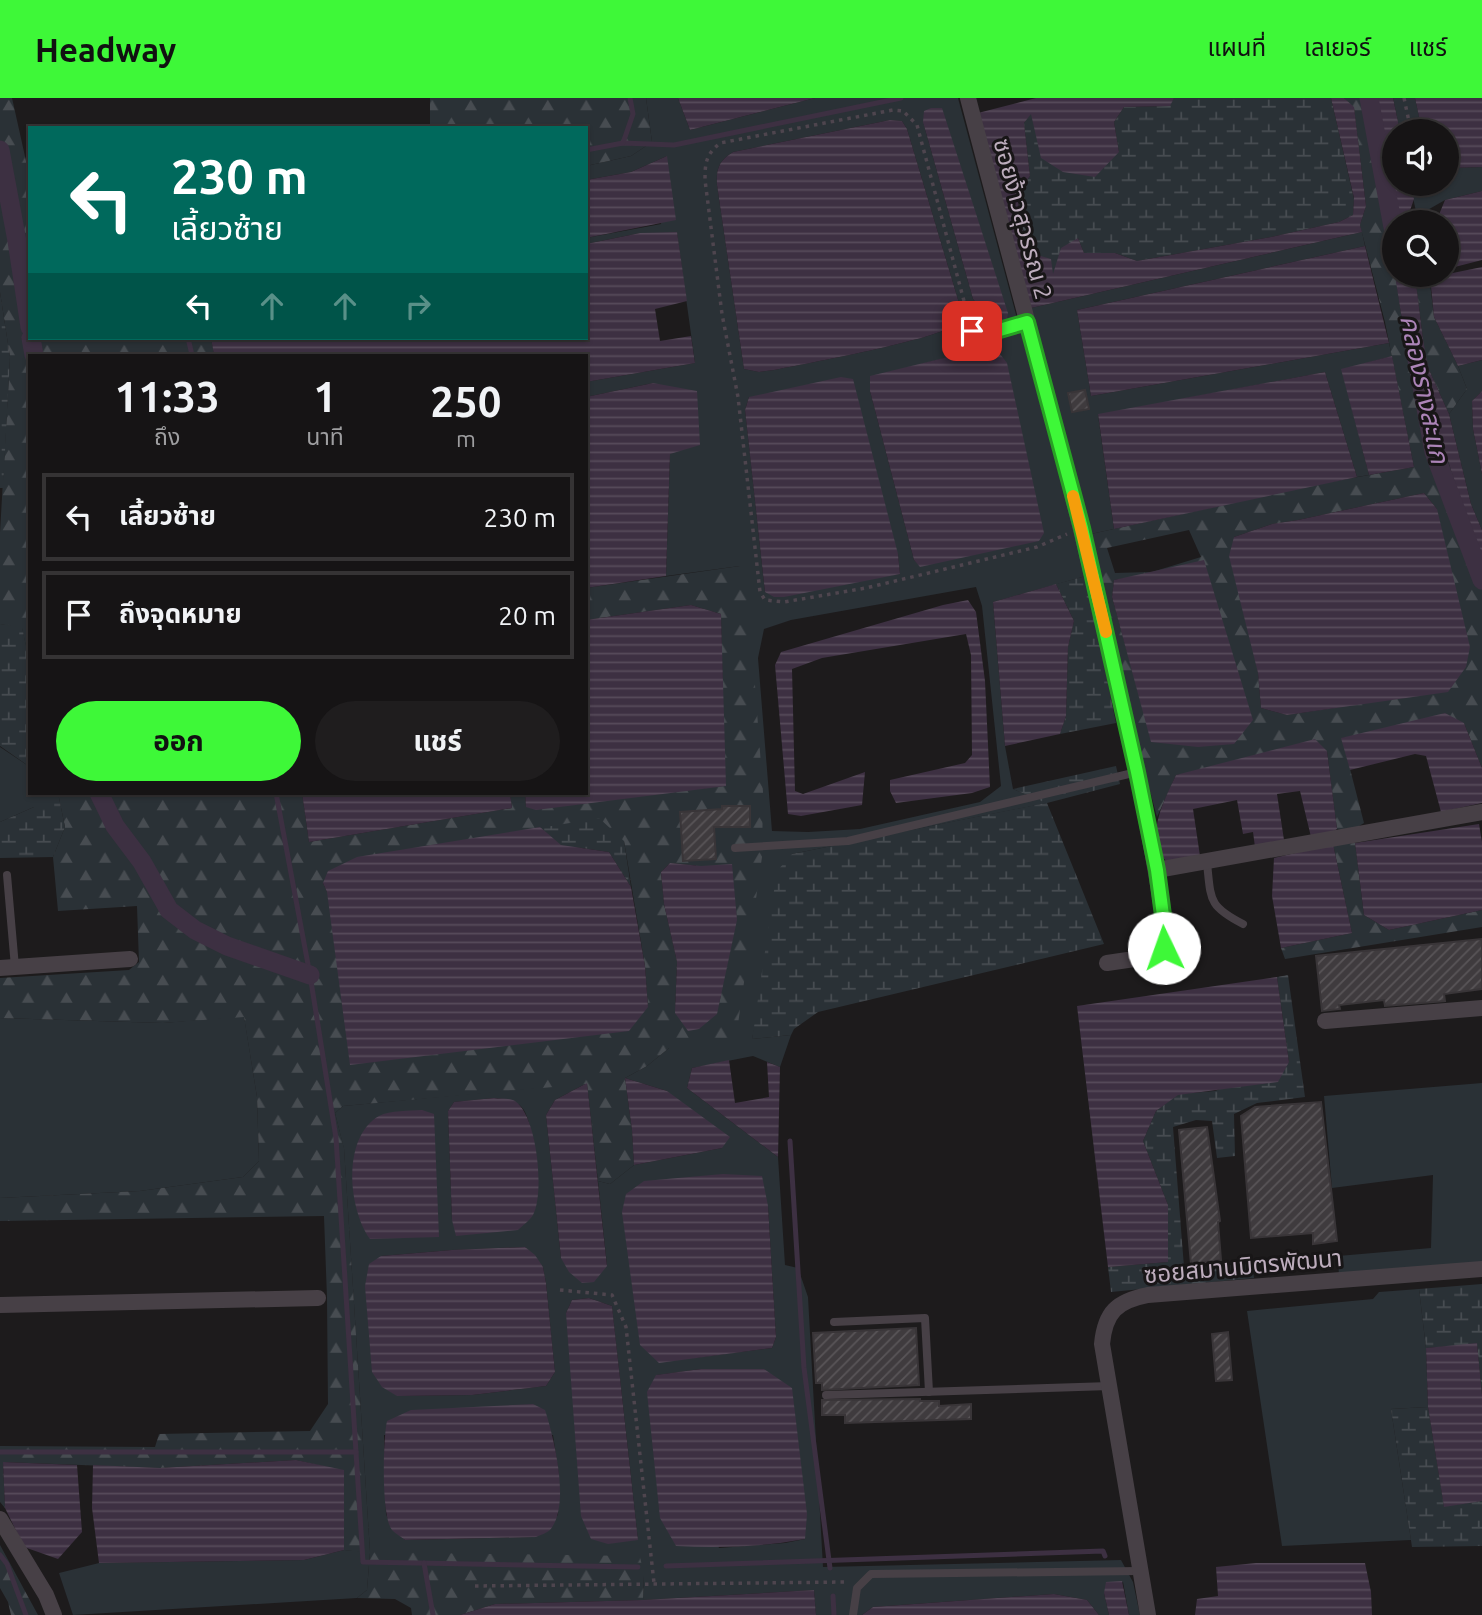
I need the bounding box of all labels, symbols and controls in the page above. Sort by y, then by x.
text: Headway [35,31,176,68]
text: แผนที่ [1208,34,1266,61]
text: เลเยอร์ [1304,34,1371,61]
text: แชร์ [1409,34,1447,61]
map controls [1382,119,1459,287]
button: sound [1382,119,1459,196]
street label: ซอยง้าวสุวรรณ 2 [987,136,1057,303]
text: 230 m [171,148,308,203]
icon: left [56,154,147,245]
text: เลี้ยวซ้าย [171,210,283,246]
button: search [1382,210,1459,287]
icon: left [180,287,218,325]
icon: ahead [253,287,291,325]
icon: ahead [326,287,364,325]
icon: right [399,287,437,325]
pin [942,301,1002,361]
icon: arrive [953,312,991,350]
water label: คลองรางสะแก [1395,312,1455,467]
text: 11:33 [115,373,220,420]
text: 1 [313,373,337,420]
text: 250 [430,378,501,425]
text: ถึง [154,424,180,449]
text: นาที [306,424,344,449]
text: m [456,426,476,451]
icon: left [60,498,98,536]
text: เลี้ยวซ้าย [119,501,216,530]
text: 230 m [484,503,556,532]
icon: arrive [60,596,98,634]
text: ถึงจุดหมาย [119,599,242,628]
text: 20 m [498,601,556,630]
button: ออก [56,701,301,781]
button: แชร์ [315,701,560,781]
position arrow [1127,911,1201,985]
street label: ซอยสมานมิตรพัฒนา [1143,1244,1343,1288]

